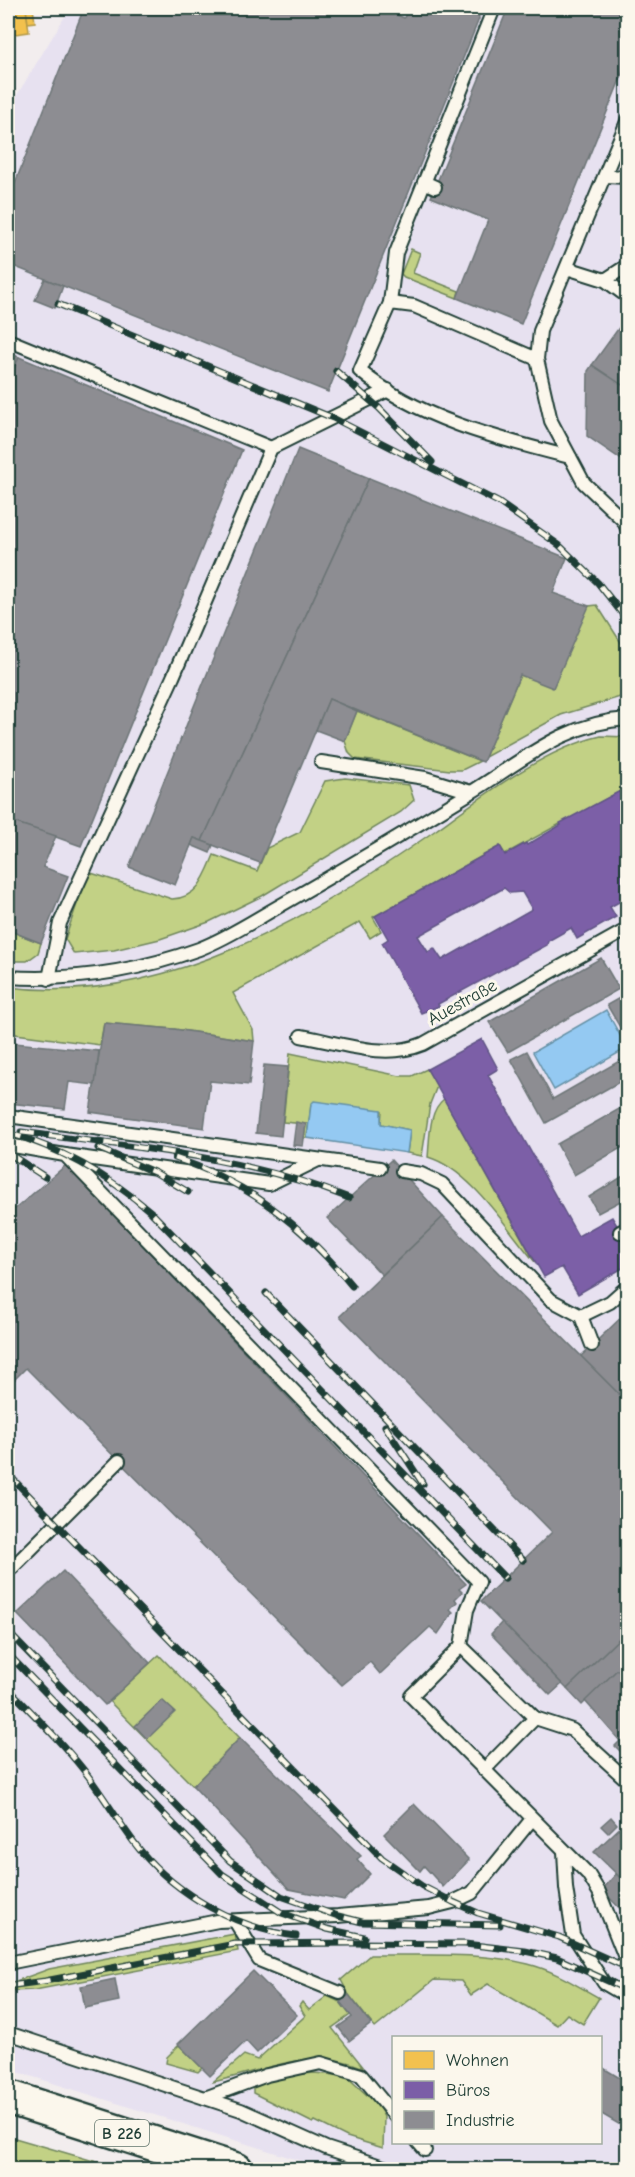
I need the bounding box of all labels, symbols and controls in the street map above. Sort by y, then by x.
street label: Auestraße [424,975,501,1030]
legend [392,2036,602,2144]
text: Wohnen [446,2050,509,2071]
text: Büros [446,2080,490,2101]
text: Industrie [446,2110,515,2131]
road number: B 226 [95,2120,149,2146]

